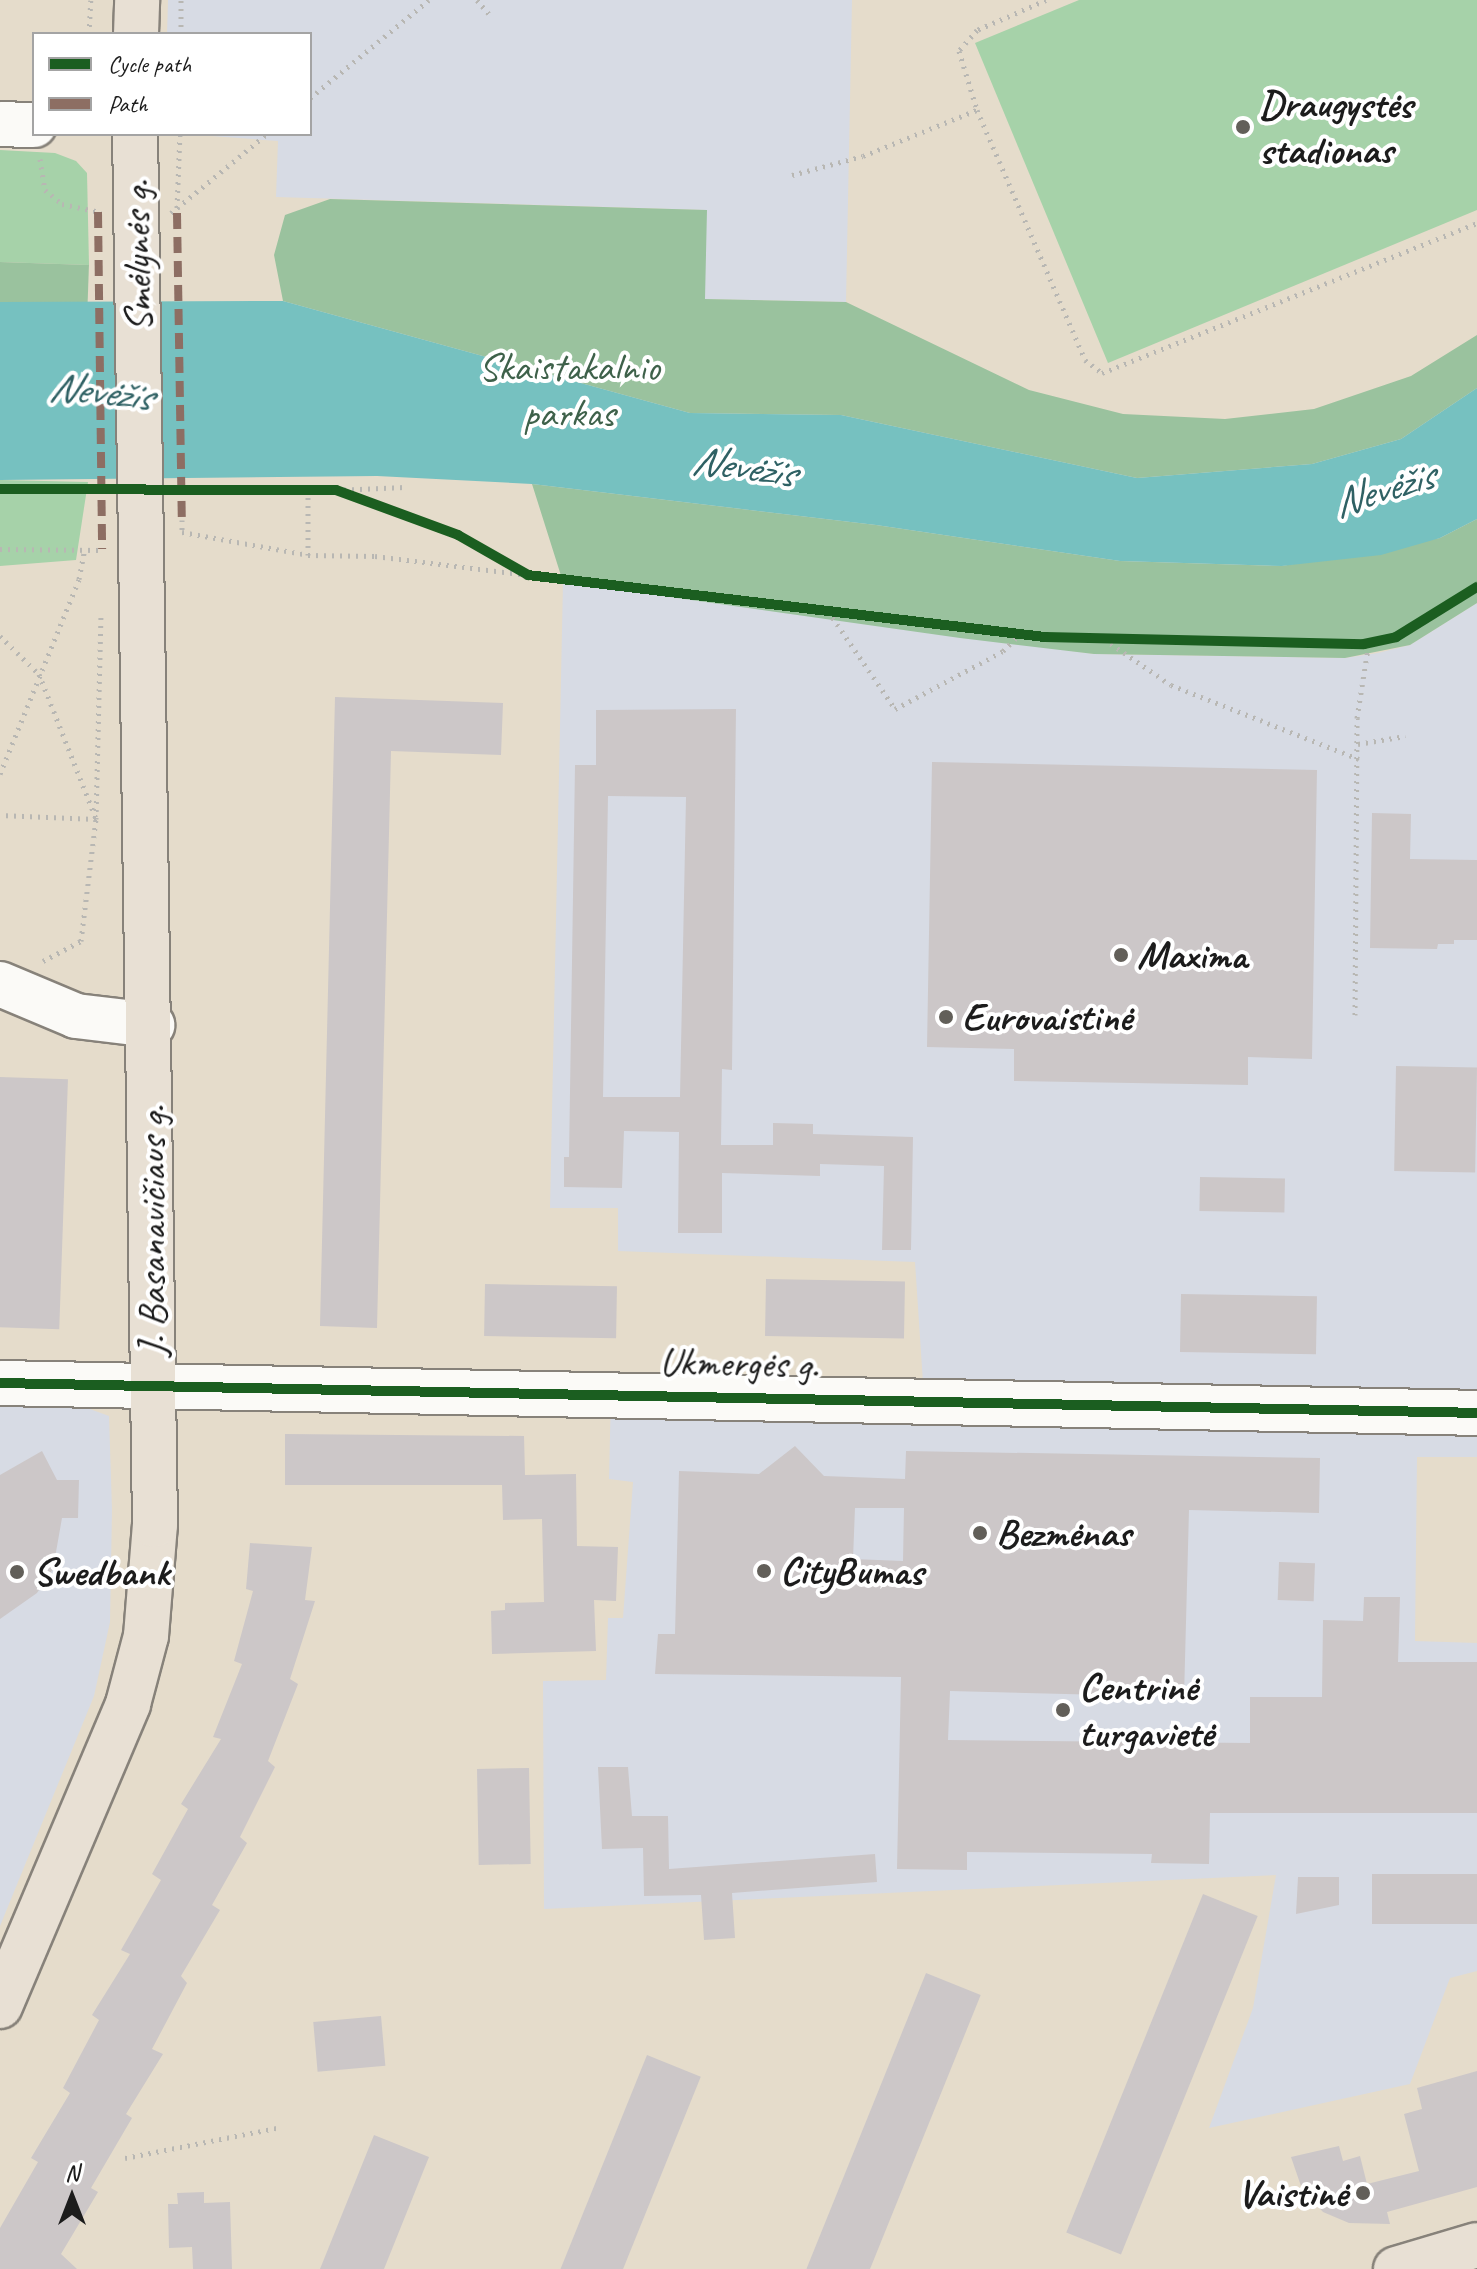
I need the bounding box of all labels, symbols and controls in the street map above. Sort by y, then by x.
legend [32,32,312,136]
text: Cycle path [108,49,191,79]
place label: Draugystės stadionas [1259,80,1412,174]
text: Path [108,89,148,119]
marker: Draugystės stadionas [1234,118,1252,136]
street label: Smėlynės g. [112,180,162,332]
park label: Skaistakalnio parkas [478,343,660,437]
water label: Nevėžis [47,362,153,422]
water label: Nevėžis [689,435,797,499]
water label: Nevėžis [1327,451,1439,529]
place label: Maxima [1137,931,1247,979]
marker: Maxima [1112,946,1130,964]
place label: Eurovaistinė [962,993,1131,1041]
marker: Eurovaistinė [937,1008,955,1026]
street label: J. Basanavičiaus g. [128,1106,176,1356]
street label: Ukmergės g. [659,1338,819,1388]
place label: Bezmėnas [996,1509,1131,1557]
marker: Bezmėnas [971,1524,989,1542]
place label: CityBumas [780,1547,923,1595]
place label: Swedbank [33,1548,169,1596]
marker: CityBumas [755,1562,773,1580]
marker: Swedbank [8,1563,26,1581]
place label: Centrinė turgavietė [1079,1663,1213,1757]
marker: Centrinė turgavietė [1054,1701,1072,1719]
north arrow [32,2157,112,2237]
text: N [65,2159,79,2187]
place label: Vaistinė [1237,2169,1347,2217]
marker: Vaistinė [1354,2184,1372,2202]

